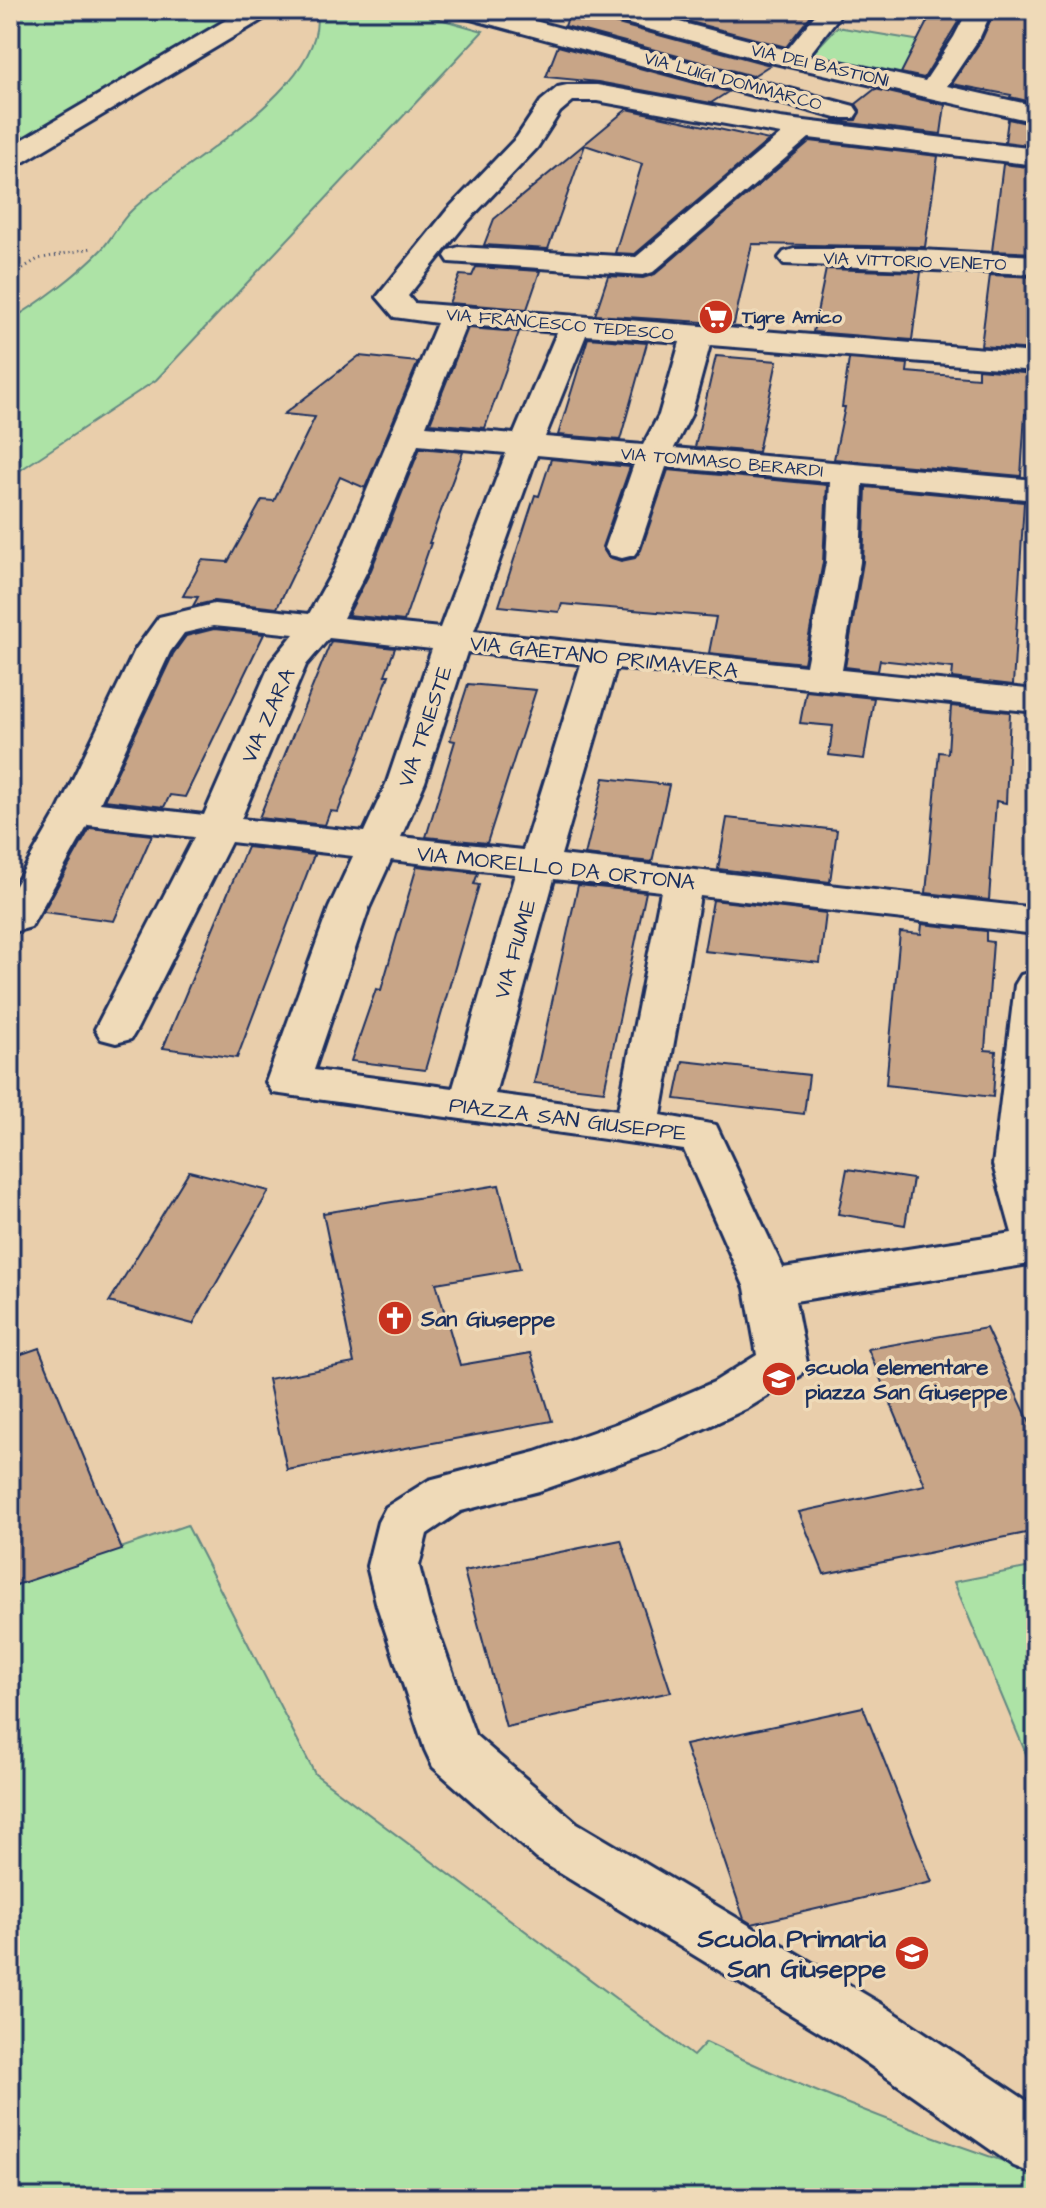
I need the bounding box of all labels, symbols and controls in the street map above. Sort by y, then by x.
street label: VIA DEI BASTIONI [748,37,891,94]
street label: VIA LUIGI DOMMARCO [641,46,825,117]
street label: VIA VITTORIO VENETO [823,246,1007,277]
supermarket icon: Tigre Amico [697,298,735,336]
street label: VIA FRANCESCO TEDESCO [445,302,675,347]
place label: Tigre Amico [741,305,843,331]
street label: VIA TOMMASO BERARDI [620,441,824,484]
street label: VIA GAETANO PRIMAVERA [468,628,739,687]
street label: VIA TRIESTE [390,662,461,791]
street label: VIA ZARA [234,663,303,768]
street label: VIA MORELLO DA ORTONA [415,838,697,899]
street label: VIA FIUME [486,896,544,1003]
street label: PIAZZA SAN GIUSEPPE [447,1090,688,1149]
church icon: San Giuseppe [376,1299,414,1337]
place label: San Giuseppe [420,1304,555,1335]
place label: scuola elementare piazza San Giuseppe [805,1352,1008,1408]
school or university icon: scuola elementare piazza San Giuseppe [760,1360,798,1398]
place label: Scuola Primaria San Giuseppe [696,1921,887,1987]
school or university icon: Scuola Primaria San Giuseppe [893,1934,931,1972]

